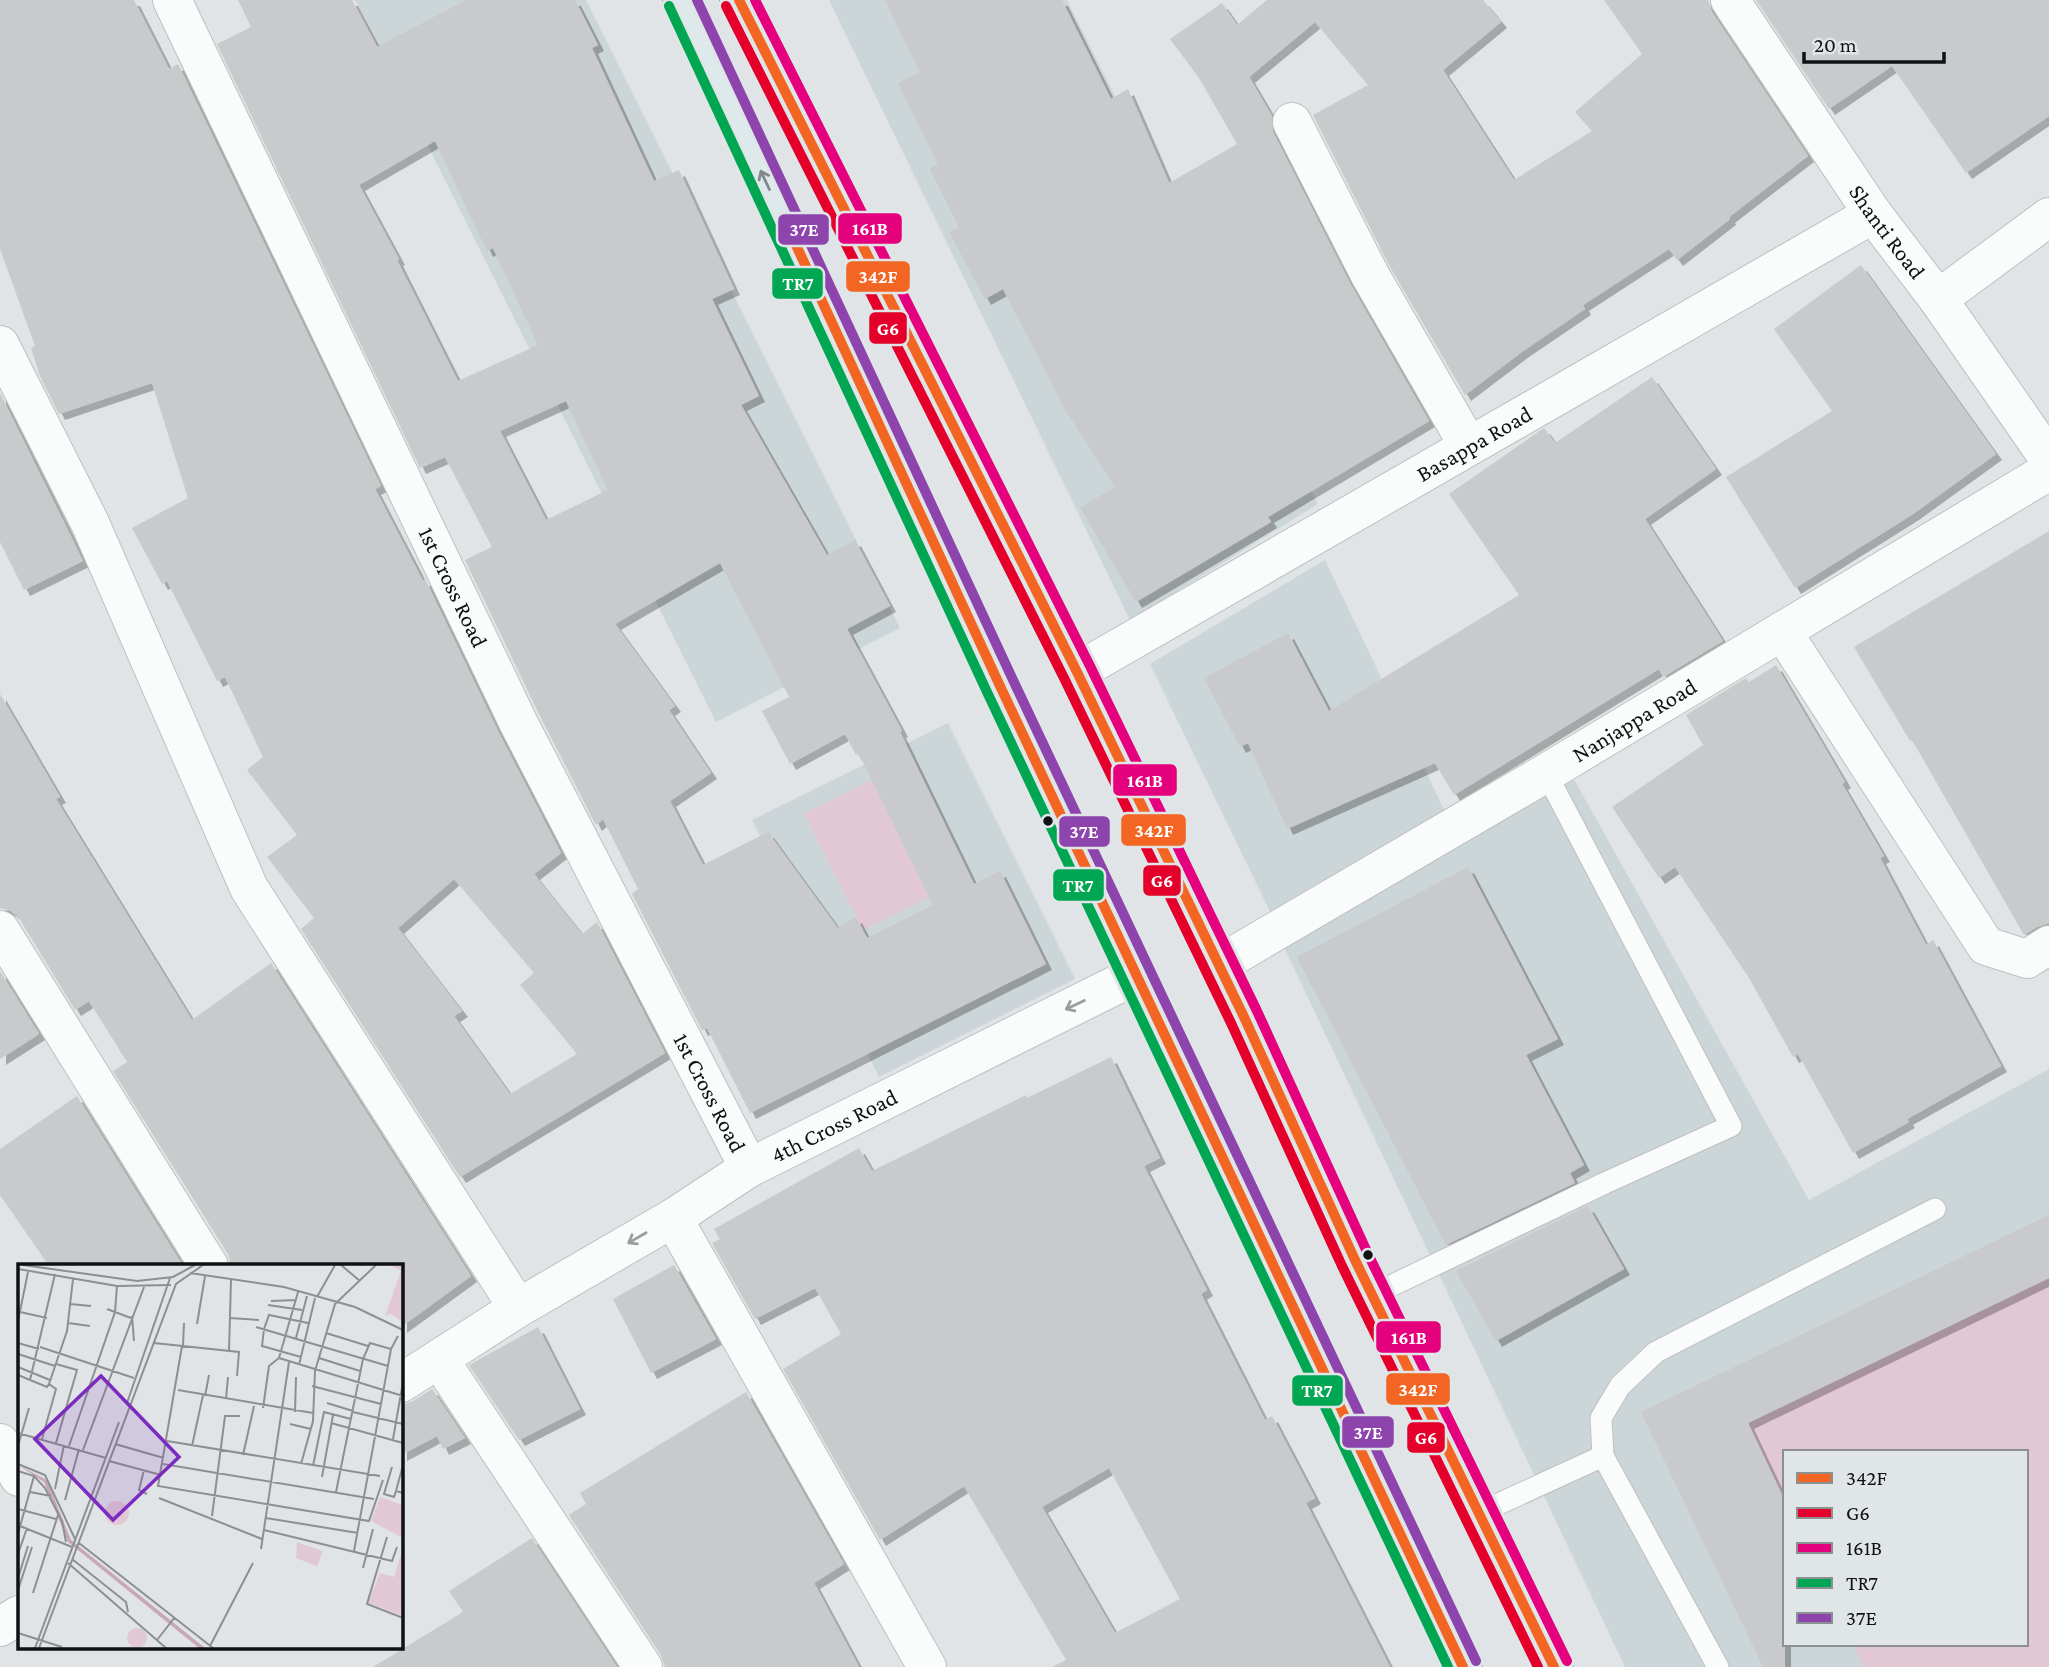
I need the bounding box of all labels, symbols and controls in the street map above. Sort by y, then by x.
scale bar [1804,21,1944,65]
text: 20 m [1814,33,1857,57]
one-way arrow [758,169,771,190]
street label: Shanti Road [1844,180,1931,284]
line badge: 161B [837,212,903,245]
line badge: 37E [777,213,830,246]
text: 161B [852,218,888,239]
text: 37E [789,219,819,240]
line badge: 342F [845,260,911,293]
text: 342F [858,266,898,287]
line badge: TR7 [771,267,824,300]
text: TR7 [782,273,814,294]
line badge: G6 [868,311,908,345]
text: G6 [877,318,899,339]
street label: Basappa Road [1412,400,1536,487]
street label: 1st Cross Road [413,523,493,651]
street label: Nanjappa Road [1568,673,1701,767]
line badge: 161B [1112,763,1178,797]
text: 161B [1127,770,1163,791]
line badge: 342F [1120,813,1187,847]
unlabelled marker [1041,814,1055,828]
line badge: 37E [1058,815,1111,848]
text: 342F [1134,820,1174,841]
text: 37E [1069,821,1099,842]
line badge: G6 [1142,864,1182,897]
line badge: TR7 [1052,868,1105,902]
text: G6 [1151,870,1173,891]
text: TR7 [1062,875,1094,896]
one-way arrow [1065,999,1086,1013]
street label: 1st Cross Road [668,1029,751,1156]
street label: 4th Cross Road [766,1083,901,1168]
one-way arrow [627,1232,647,1246]
unlabelled marker [1361,1248,1375,1262]
inset map [18,1264,402,1650]
line badge: 161B [1375,1320,1442,1354]
text: 161B [1391,1327,1427,1348]
line badge: 342F [1385,1372,1451,1406]
line badge: TR7 [1291,1374,1344,1407]
text: 342F [1398,1379,1438,1400]
text: TR7 [1301,1380,1333,1401]
line badge: 37E [1341,1415,1395,1449]
line badge: G6 [1406,1421,1446,1454]
text: 37E [1353,1422,1383,1443]
text: G6 [1415,1427,1437,1448]
legend [1783,1450,2028,1646]
text: 342F [1846,1466,1887,1490]
text: G6 [1846,1501,1870,1525]
text: 161B [1846,1536,1882,1560]
text: TR7 [1846,1571,1878,1595]
text: 37E [1846,1606,1877,1630]

